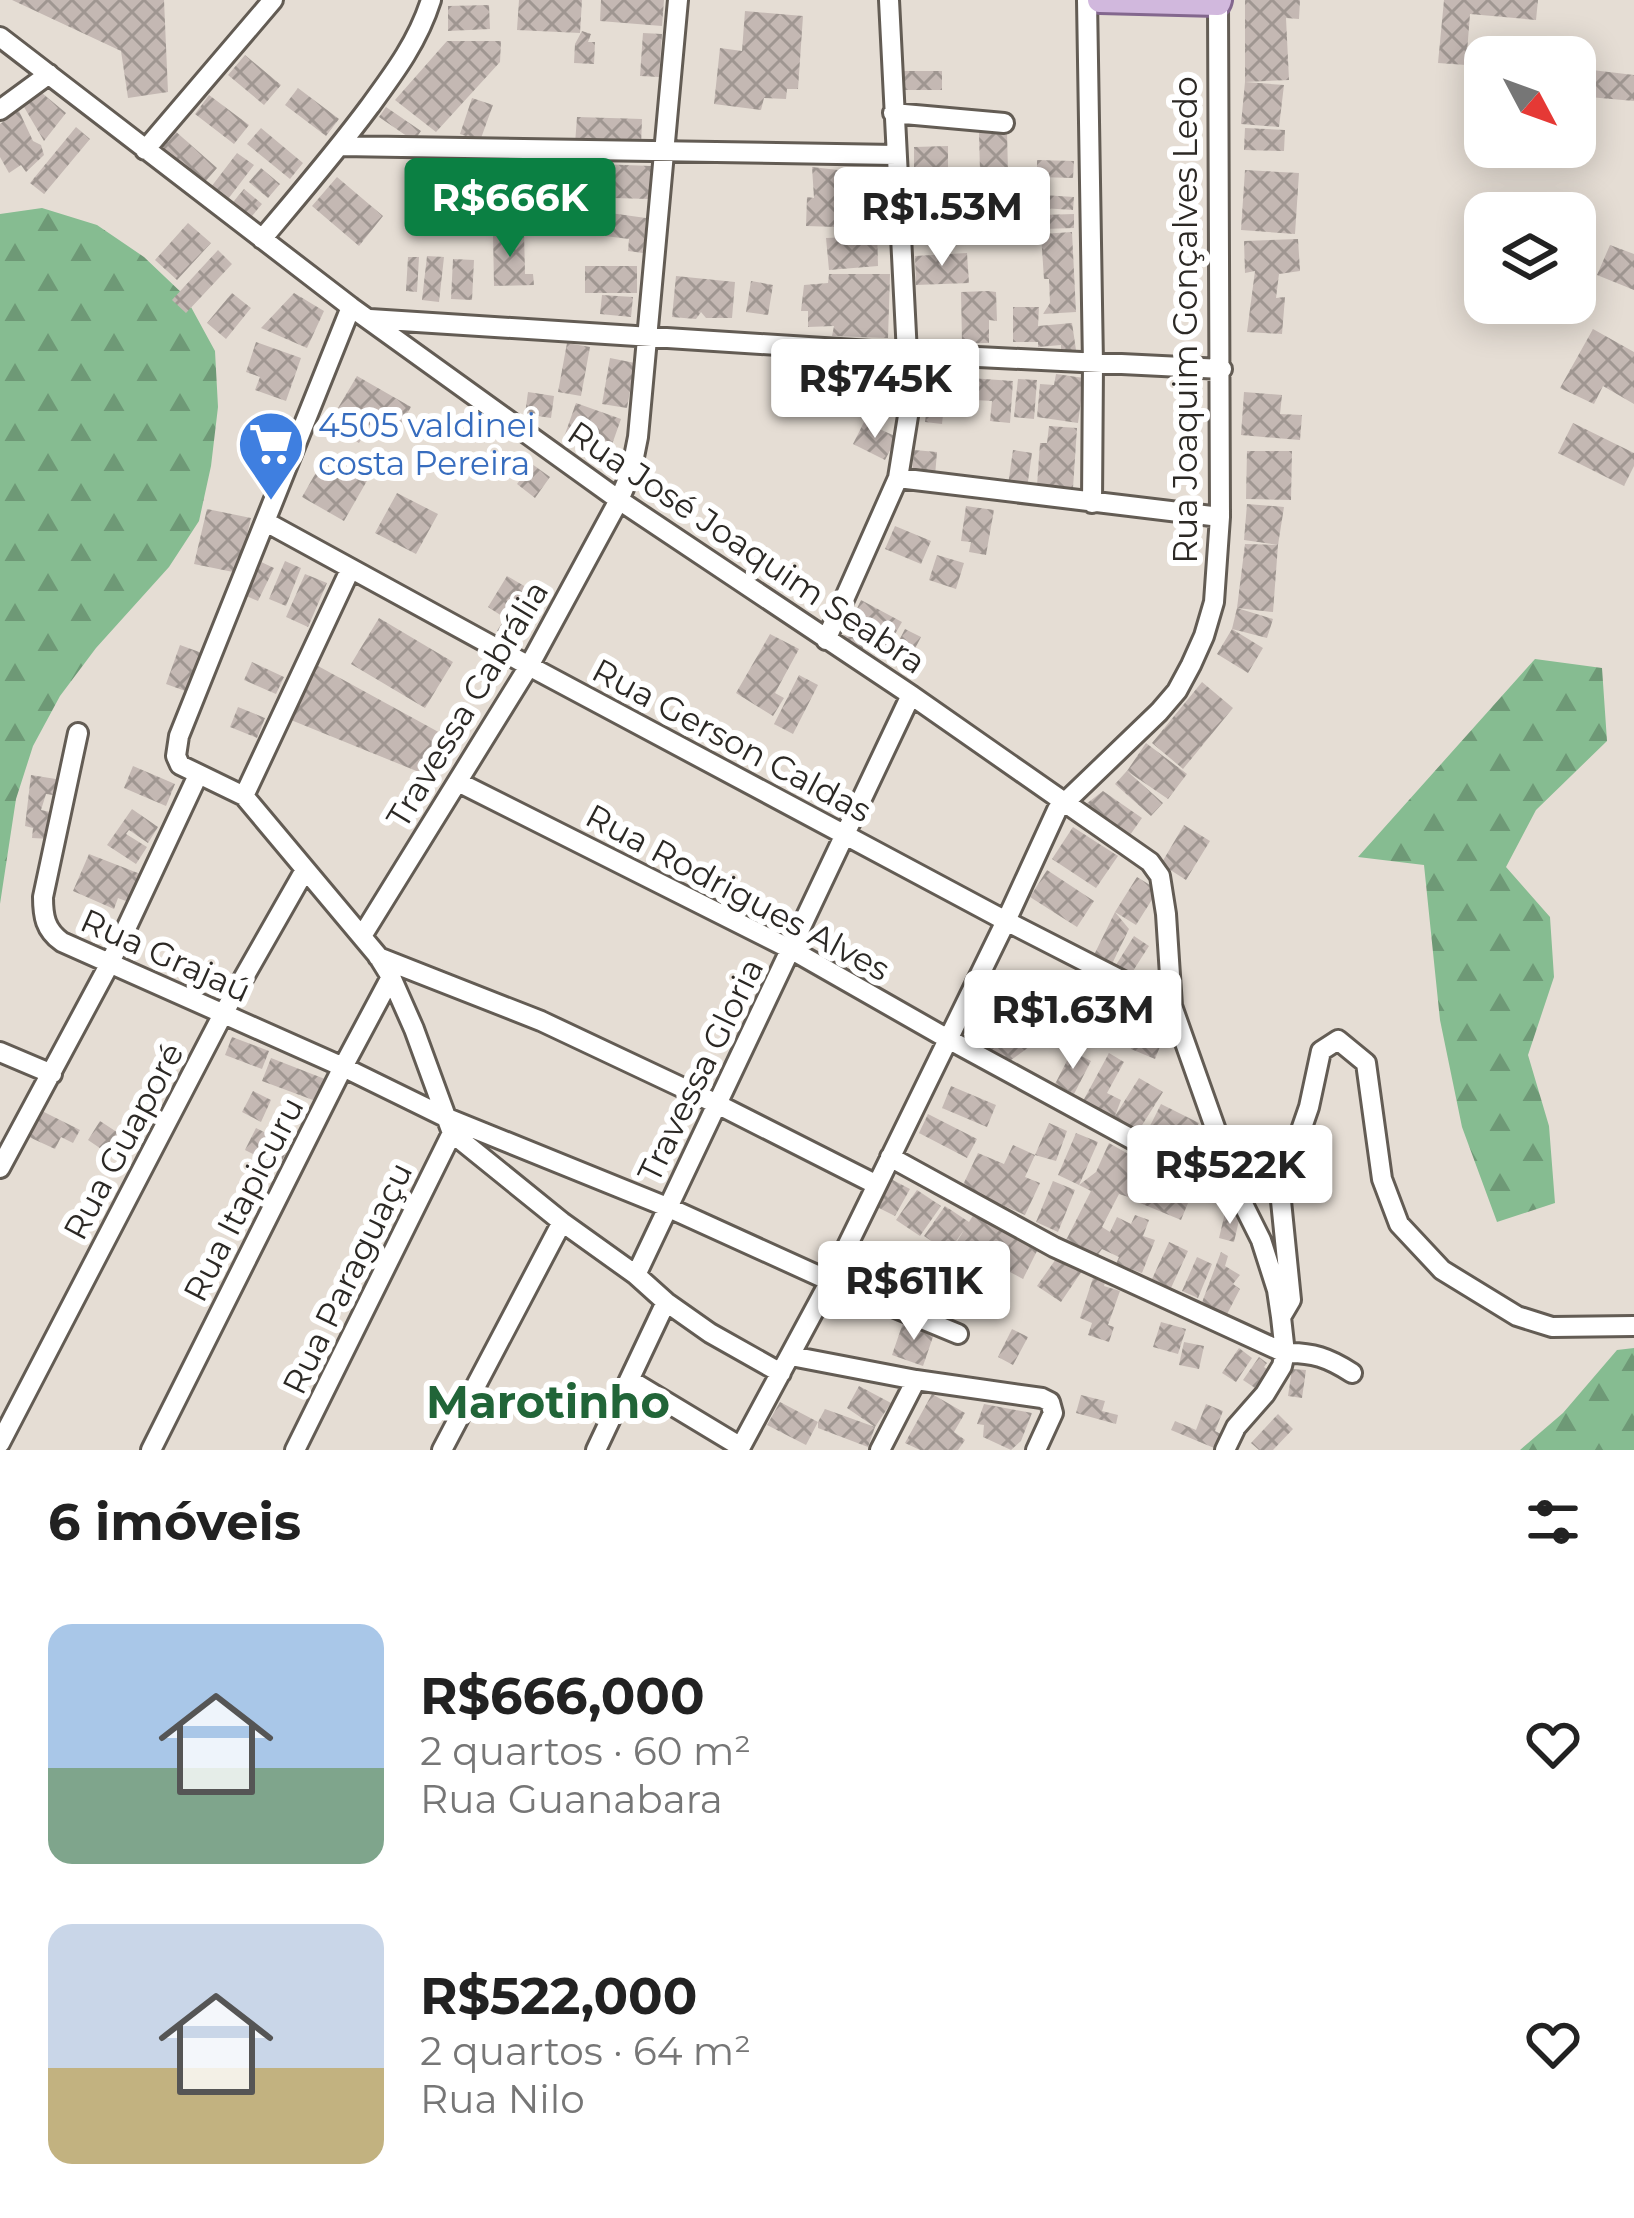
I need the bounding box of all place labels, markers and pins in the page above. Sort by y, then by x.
pin: R$666K [412,158,608,260]
pin: R$1.53M [831,167,1053,269]
pin: R$745K [777,339,973,441]
place label: 4505 valdinei costa Pereira [318,405,536,483]
supermarket icon: 4505 valdinei costa Pereira [236,409,306,503]
pin: R$1.63M [962,970,1184,1072]
pin: R$522K [1132,1125,1328,1227]
pin: R$611K [816,1241,1012,1343]

